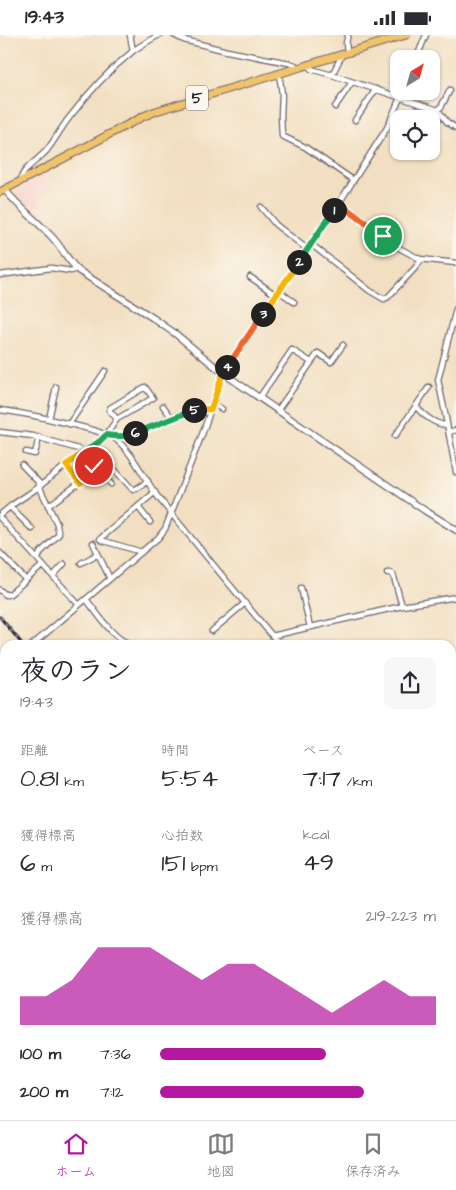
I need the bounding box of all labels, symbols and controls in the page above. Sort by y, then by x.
text: 19:43 [25,4,64,31]
north arrow [390,50,440,100]
map controls [390,50,440,160]
road number: 5 [186,85,208,111]
button: locate [390,110,440,160]
pin: 1 [322,197,346,223]
text: 1 [334,200,335,220]
pin [362,215,404,257]
icon: arrive [369,222,397,250]
pin: 2 [286,249,312,275]
text: 2 [295,252,304,272]
pin: 3 [250,301,276,327]
text: 3 [260,304,267,324]
pin: 4 [214,355,240,379]
text: 4 [223,357,232,377]
pin: 5 [182,397,206,423]
text: 5 [190,400,199,420]
pin: 6 [122,421,148,445]
text: 6 [131,423,140,443]
pin [73,445,115,487]
icon: check [80,452,108,480]
text: 夜のラン [20,652,132,691]
button: share [384,657,436,709]
text: 19:43 [20,691,53,713]
text: 距離 [20,741,48,761]
text: 時間 [161,741,189,761]
text: ペース [303,741,344,761]
text: 0.81 [20,761,59,796]
text: 5:54 [161,761,218,796]
text: 7:17 [303,761,341,796]
text: km [59,772,84,792]
text: /km [341,772,372,792]
text: kcal [303,825,329,845]
text: 獲得標高 [20,826,76,846]
text: 心拍数 [161,826,203,846]
text: 49 [303,845,334,880]
text: 6 [20,846,36,881]
text: 151 [161,846,185,881]
text: m [36,857,52,877]
text: bpm [185,857,218,877]
text: 219–223 m [365,905,436,927]
text: 獲得標高 [20,908,84,930]
text: 100 m [20,1043,61,1065]
text: 7:36 [100,1043,131,1065]
text: 200 m [20,1081,68,1103]
text: 7:12 [100,1081,124,1103]
tab: ホーム [55,1130,97,1182]
tab: 地図 [207,1130,235,1182]
tab: 保存済み [345,1130,401,1182]

